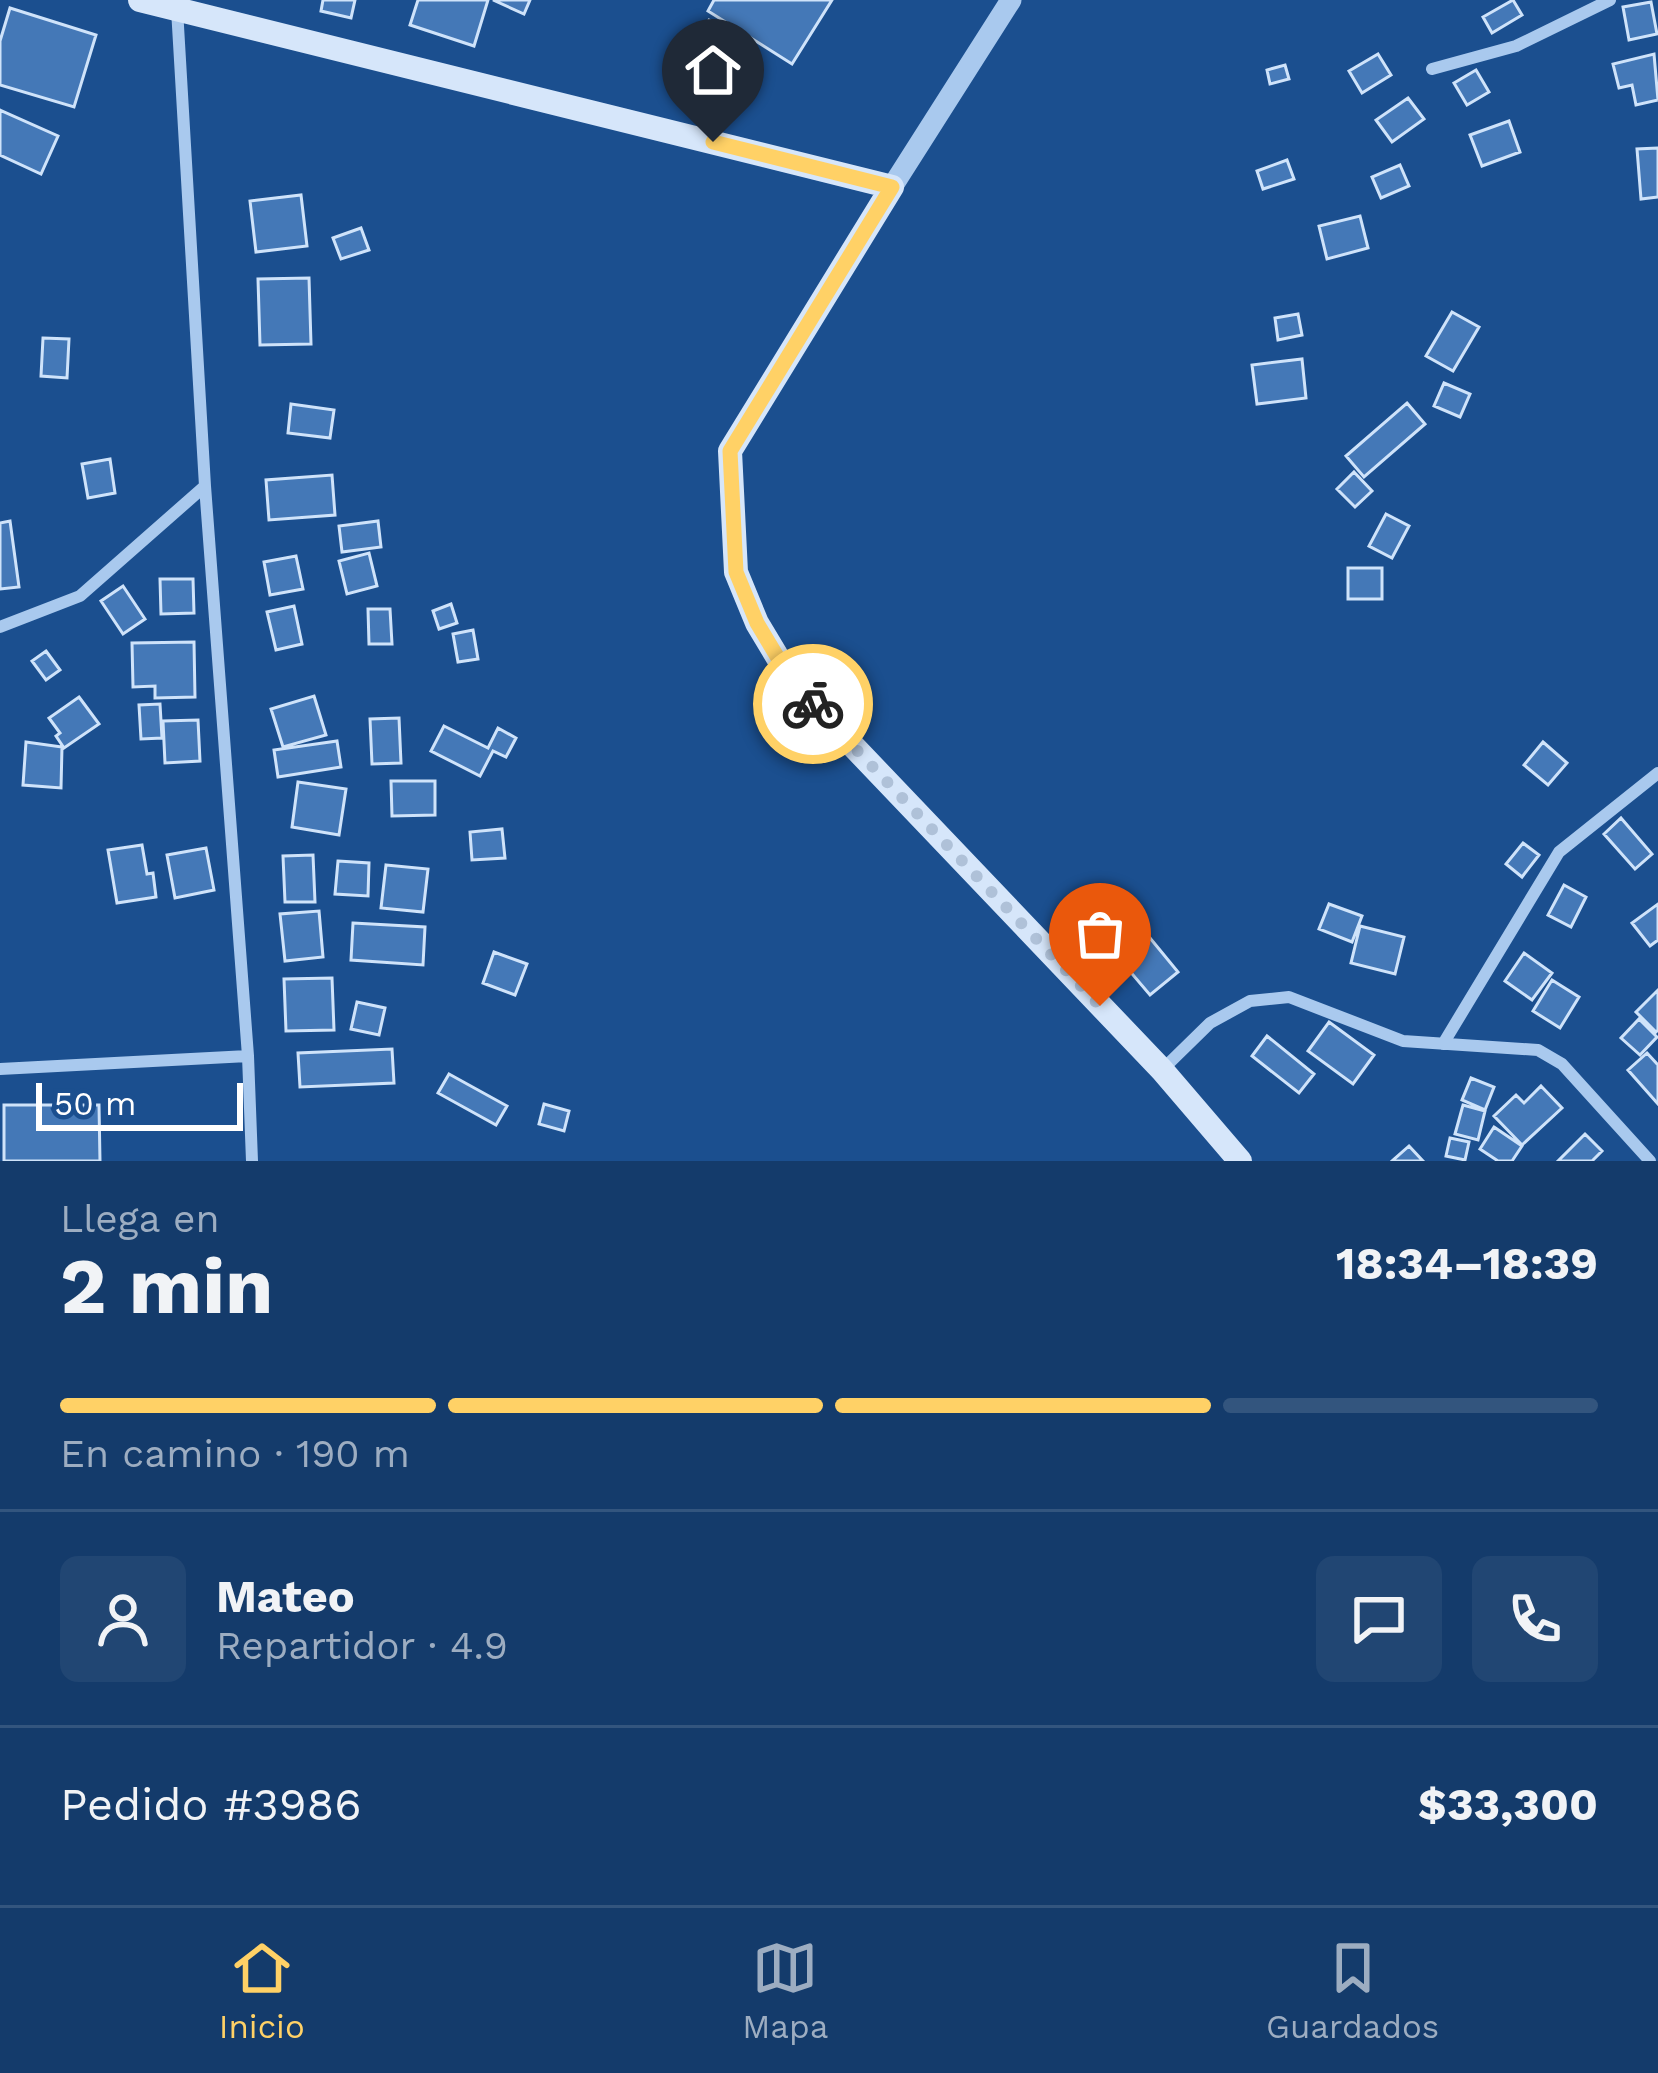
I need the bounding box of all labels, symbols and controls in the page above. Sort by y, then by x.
pin [662,19,764,142]
icon: home [680,37,746,103]
courier [753,644,873,764]
icon: bike [780,671,846,737]
pin [1049,883,1151,1006]
icon: bag [1067,901,1133,967]
scale bar [36,1077,243,1130]
text: 50 m [54,1084,136,1123]
text: Llega en [60,1196,220,1241]
text: 18:34–18:39 [1336,1237,1598,1290]
text: 2 min [60,1240,273,1332]
text: En camino · 190 m [60,1431,410,1476]
button: person [60,1556,186,1682]
button: chat [1316,1556,1442,1682]
button: phone [1472,1556,1598,1682]
text: Mateo [216,1570,355,1623]
text: Repartidor · 4.9 [216,1623,508,1668]
text: Pedido #3986 [60,1778,362,1831]
text: $33,300 [1418,1778,1598,1831]
tab: Inicio [219,1935,305,2046]
tab: Mapa [742,1935,828,2046]
tab: Guardados [1266,1935,1439,2046]

